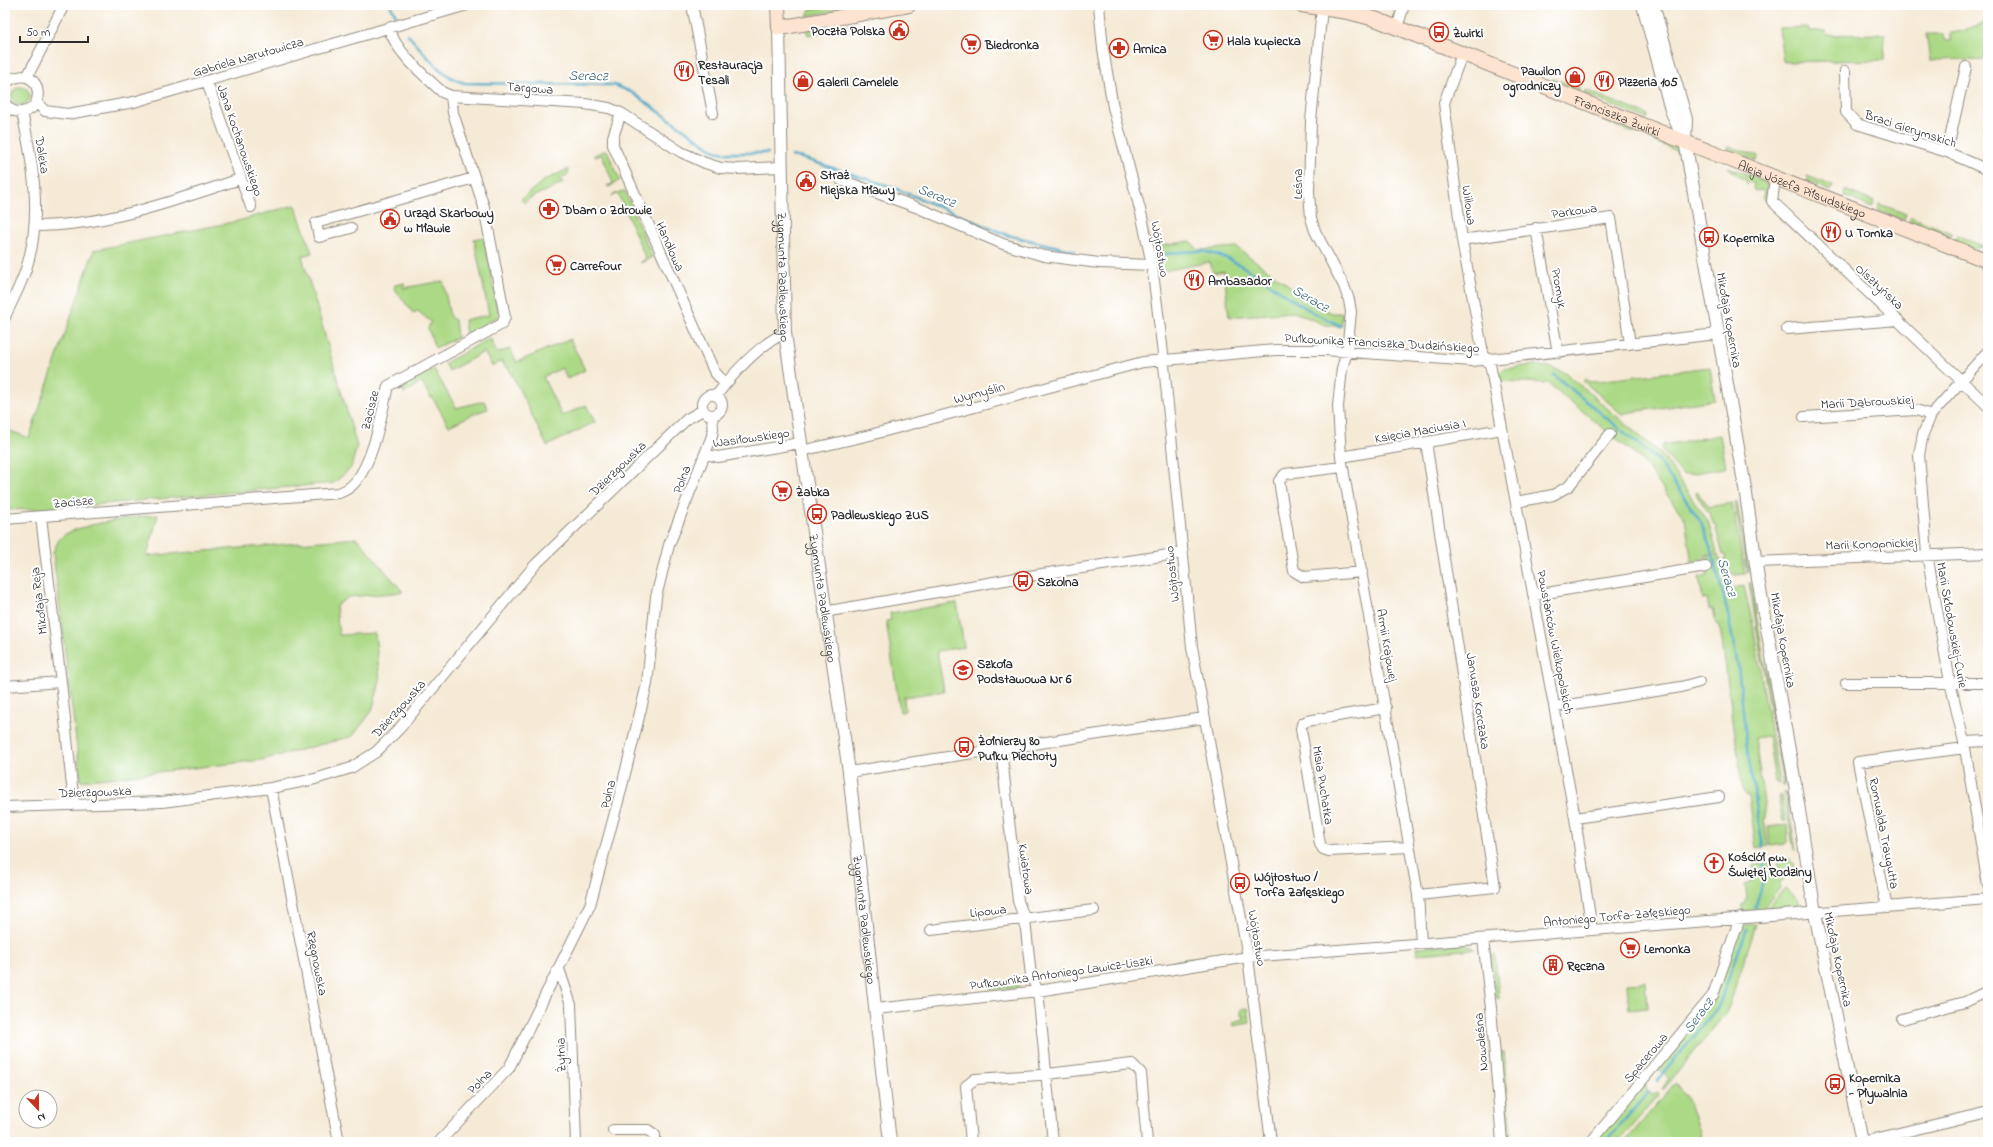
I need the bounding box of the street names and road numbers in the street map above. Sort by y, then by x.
street label: Gabriela Narutowicza [191,33,306,82]
street label: Targowa [506,77,554,101]
street label: Jana Kochanowskiego [211,82,268,199]
street label: Franciszka Żwirki [1570,90,1663,142]
street label: Braci Gierymskich [1861,105,1959,154]
street label: Daleka [29,134,54,175]
street label: Aleja Józefa Piłsudskiego [1735,156,1869,224]
street label: Leśna [1289,169,1308,199]
street label: Willowa [1456,184,1481,226]
street label: Parkowa [1550,199,1598,224]
street label: Zygmunta Padlewskiego [771,212,794,344]
street label: Handlowa [650,219,689,275]
street label: Wójtostwo [1145,220,1174,279]
street label: Olsztyńska [1850,260,1907,315]
street label: Promyk [1545,267,1571,310]
street label: Mikołaja Kopernika [1711,271,1746,369]
street label: Pułkownika Franciszka Dudzińskiego [1284,329,1480,359]
street label: Wymyślin [952,378,1007,410]
street label: Zacisze [356,388,385,432]
street label: Marii Dąbrowskiej [1820,391,1914,414]
street label: Księcia Maciusia I [1373,414,1467,449]
street label: Wasiłowskiego [712,424,791,454]
street label: Dzierzgowska [584,437,652,503]
street label: Polna [668,463,696,496]
street label: Zacisze [52,491,94,514]
street label: Zygmunta Padlewskiego [803,533,841,664]
street label: Marii Konopnickiej [1825,533,1917,556]
street label: Wójtostwo [1160,545,1185,603]
street label: Marii Skłodowskiej-Curie [1931,561,1972,690]
street label: Mikołaja Reja [26,566,53,636]
street label: Powstańców Wielkopolskich [1531,569,1578,716]
street label: Mikołaja Kopernika [1765,591,1800,689]
street label: Armii Krajowej [1371,607,1402,684]
street label: Janusza Korczaka [1461,652,1495,751]
street label: Dzierzgowska [367,675,431,744]
street label: Misia Puchatka [1307,744,1338,826]
street label: Romualda Traugutta [1862,776,1904,891]
street label: Polna [596,778,621,811]
street label: Dzierzgowska [57,782,132,804]
street label: Kwiatowa [1013,843,1038,896]
street label: Zygmunta Padlewskiego [847,854,880,985]
street label: Lipowa [969,900,1007,923]
street label: Antoniego Torfa-Załęskiego [1543,901,1692,933]
street label: Wójtostwo [1242,909,1271,968]
street label: Mikołaja Kopernika [1818,910,1857,1009]
street label: Rzęgnowska [300,929,332,997]
street label: Pułkownika Antoniego Lawicz-Liszki [968,951,1154,997]
street label: Nowoleśna [1469,1012,1494,1072]
street label: Spacerowa [1619,1029,1673,1087]
street label: Żytnia [551,1037,573,1073]
street label: Polna [463,1065,497,1099]

